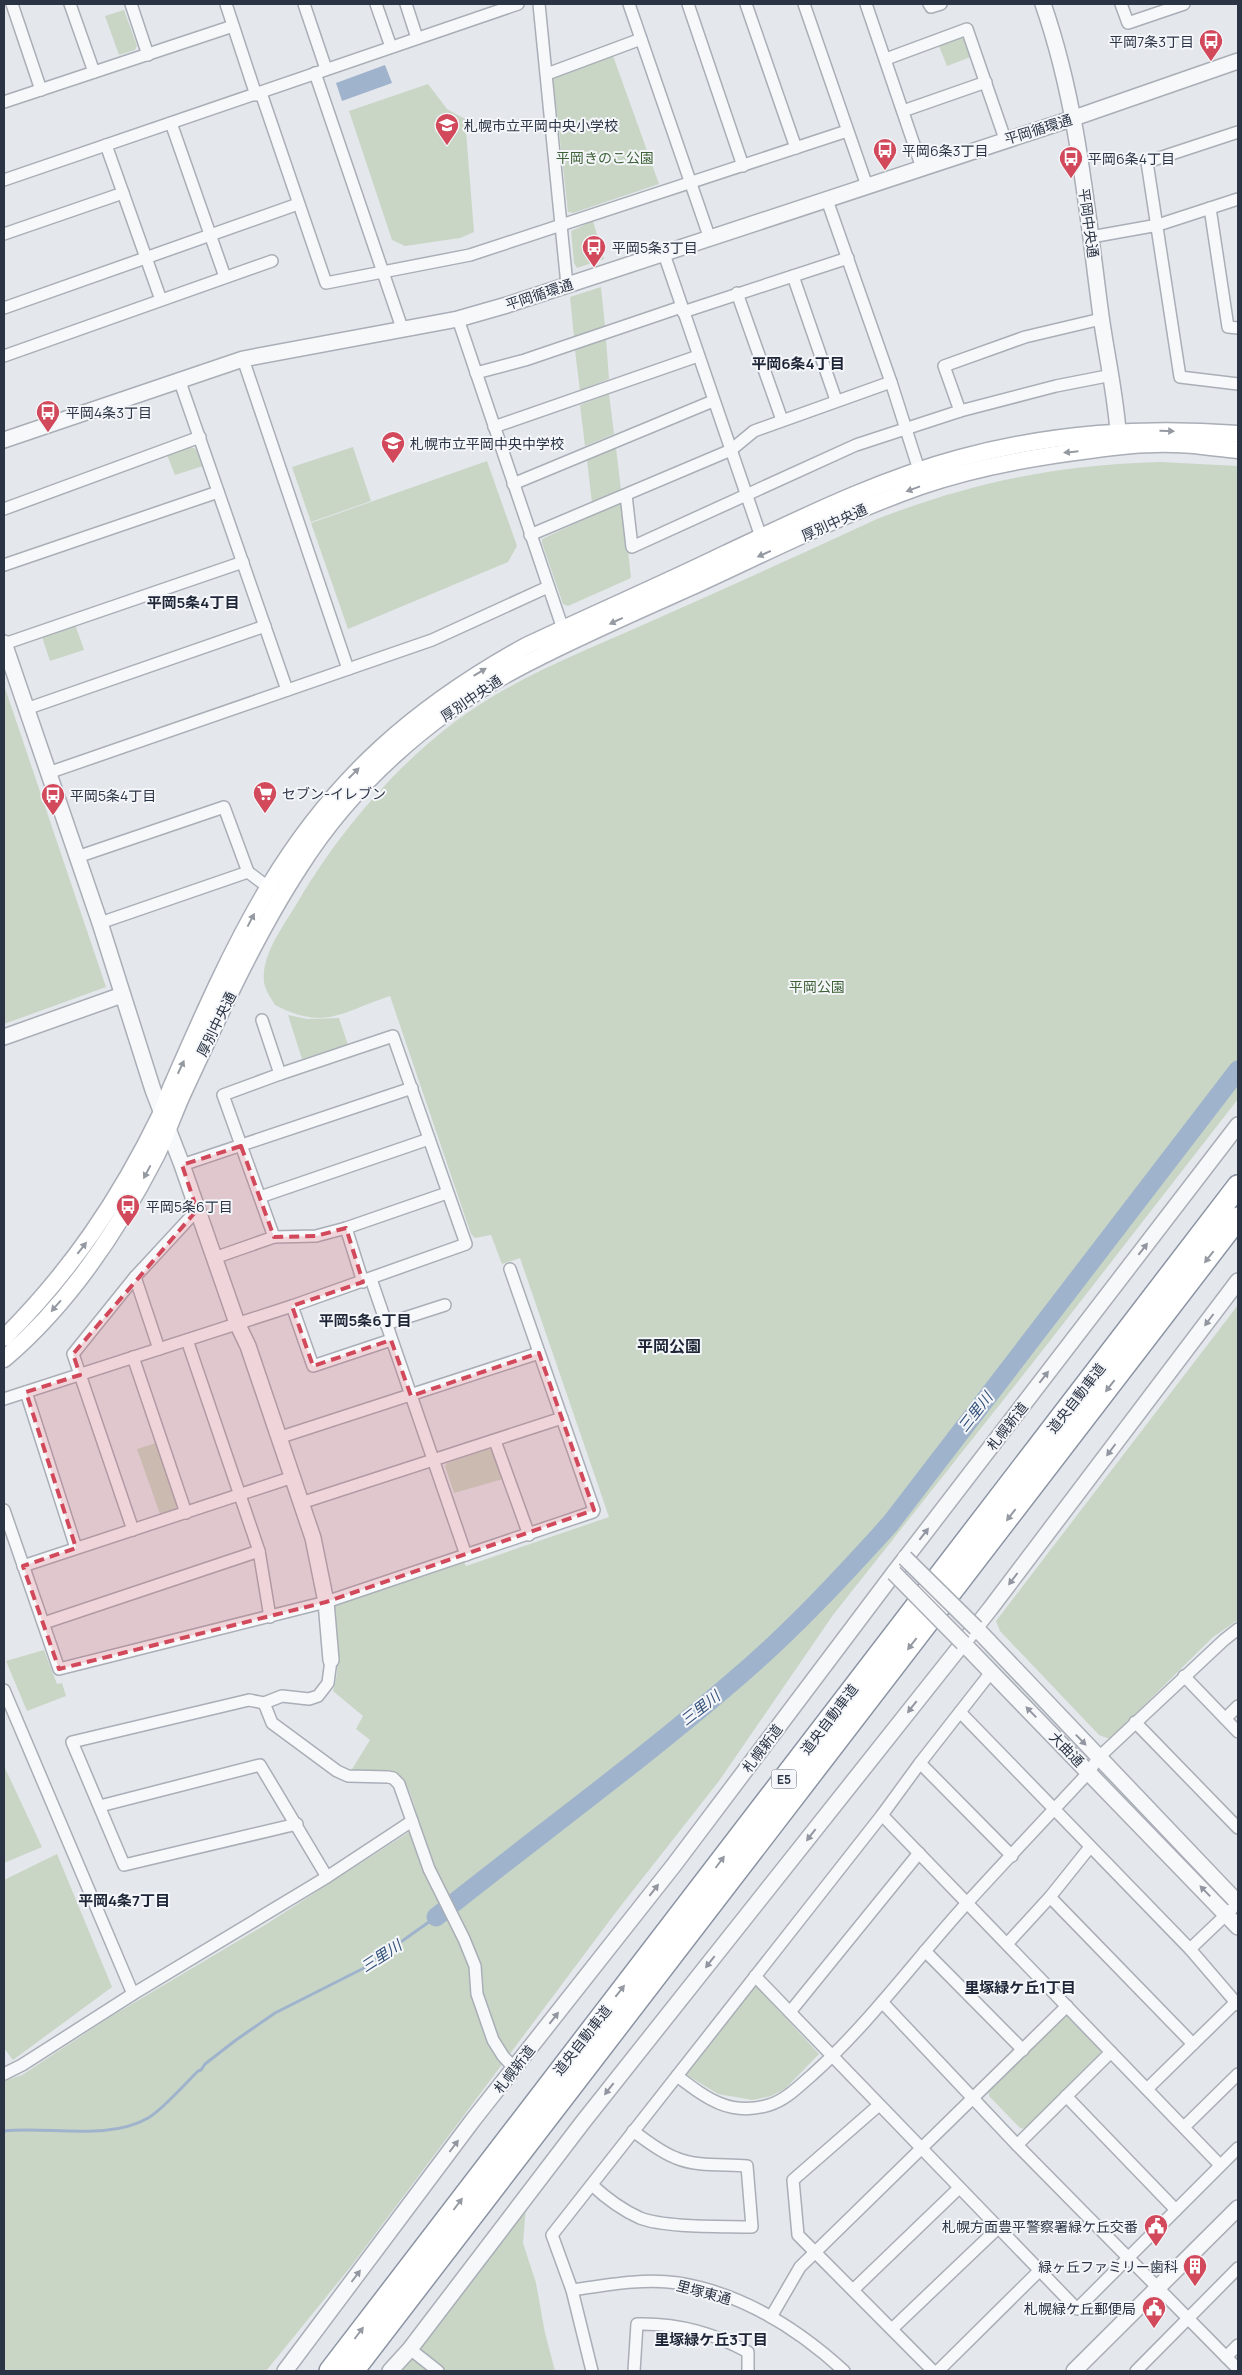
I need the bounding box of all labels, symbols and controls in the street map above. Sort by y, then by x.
bus stop icon: 平岡7条3丁目 [1198,28,1224,62]
place label: 平岡7条3丁目 [1109,32,1194,51]
street label: 平岡循環通 [1002,110,1074,148]
school or university icon: 札幌市立平岡中央小学校 [434,112,460,146]
place label: 札幌市立平岡中央小学校 [464,116,618,135]
bus stop icon: 平岡6条3丁目 [872,137,898,171]
place label: 平岡6条3丁目 [902,141,988,160]
bus stop icon: 平岡6条4丁目 [1058,145,1084,179]
park label: 平岡きのこ公園 [556,148,654,167]
place label: 平岡6条4丁目 [1088,149,1175,168]
street label: 平岡中央通 [1075,187,1103,259]
bus stop icon: 平岡5条3丁目 [581,234,607,268]
place label: 平岡5条3丁目 [612,238,698,257]
street label: 平岡循環通 [503,274,575,314]
district label: 平岡6条4丁目 [751,353,845,374]
bus stop icon: 平岡4条3丁目 [35,399,61,433]
place label: 平岡4条3丁目 [66,403,152,422]
one-way arrow [1159,427,1175,435]
school or university icon: 札幌市立平岡中央中学校 [380,430,406,464]
place label: 札幌市立平岡中央中学校 [410,434,564,453]
one-way arrow [1063,448,1079,456]
one-way arrow [905,485,920,493]
street label: 厚別中央通 [798,499,870,545]
one-way arrow [757,550,771,558]
district label: 平岡5条4丁目 [147,592,239,613]
one-way arrow [609,617,623,625]
one-way arrow [473,667,486,676]
street label: 厚別中央通 [437,671,505,725]
one-way arrow [347,768,359,780]
supermarket icon: セブン-イレブン [252,780,278,814]
bus stop icon: 平岡5条4丁目 [40,782,66,816]
place label: セブン-イレブン [282,784,386,803]
place label: 平岡5条4丁目 [70,786,156,805]
one-way arrow [247,913,255,928]
park label: 平岡公園 [789,977,845,996]
street label: 厚別中央通 [192,988,240,1060]
one-way arrow [177,1060,185,1074]
one-way arrow [143,1165,151,1179]
bus stop icon: 平岡5条6丁目 [115,1193,141,1227]
place label: 平岡5条6丁目 [146,1197,233,1216]
one-way arrow [77,1242,87,1255]
one-way arrow [1138,1242,1148,1255]
one-way arrow [1203,1250,1214,1263]
one-way arrow [50,1300,62,1312]
district label: 平岡5条6丁目 [318,1310,412,1331]
one-way arrow [1204,1313,1214,1327]
district label: 平岡公園 [637,1335,701,1357]
street label: 道央自動車道 [1043,1359,1109,1437]
one-way arrow [1039,1370,1049,1384]
one-way arrow [1104,1379,1115,1392]
water label: 三里川 [953,1386,998,1436]
street label: 札幌新道 [982,1398,1032,1454]
one-way arrow [1106,1443,1116,1457]
one-way arrow [1005,1508,1016,1521]
one-way arrow [918,1528,929,1541]
one-way arrow [1008,1572,1019,1585]
one-way arrow [906,1637,917,1650]
street label: 道央自動車道 [796,1680,862,1758]
water label: 三里川 [676,1685,726,1730]
one-way arrow [907,1700,918,1713]
one-way arrow [1025,1706,1037,1718]
street label: 札幌新道 [738,1720,786,1776]
street label: 大曲通 [1046,1727,1088,1771]
one-way arrow [1075,1734,1087,1746]
road number: E5 [772,1770,796,1788]
one-way arrow [806,1828,817,1841]
one-way arrow [714,1856,725,1869]
one-way arrow [649,1884,659,1897]
one-way arrow [1199,1886,1211,1898]
district label: 平岡4条7丁目 [78,1890,170,1911]
water label: 三里川 [356,1934,407,1977]
one-way arrow [705,1955,716,1968]
district label: 里塚緑ケ丘1丁目 [964,1977,1076,1998]
one-way arrow [615,1985,626,1998]
street label: 道央自動車道 [549,2001,615,2079]
one-way arrow [548,2012,559,2025]
street label: 札幌新道 [489,2041,539,2097]
one-way arrow [604,2082,614,2096]
one-way arrow [448,2140,459,2153]
one-way arrow [453,2197,463,2210]
public building icon: 札幌方面豊平警察署緑ケ丘交番 [1143,2213,1169,2247]
place label: 札幌方面豊平警察署緑ケ丘交番 [942,2217,1138,2236]
building icon: 緑ヶ丘ファミリー歯科 [1182,2253,1208,2287]
place label: 緑ヶ丘ファミリー歯科 [1038,2257,1178,2276]
one-way arrow [351,2269,361,2283]
street label: 里塚東通 [674,2276,734,2308]
public building icon: 札幌緑ケ丘郵便局 [1141,2295,1167,2329]
place label: 札幌緑ケ丘郵便局 [1024,2299,1136,2318]
one-way arrow [354,2326,365,2339]
district label: 里塚緑ケ丘3丁目 [654,2329,768,2350]

